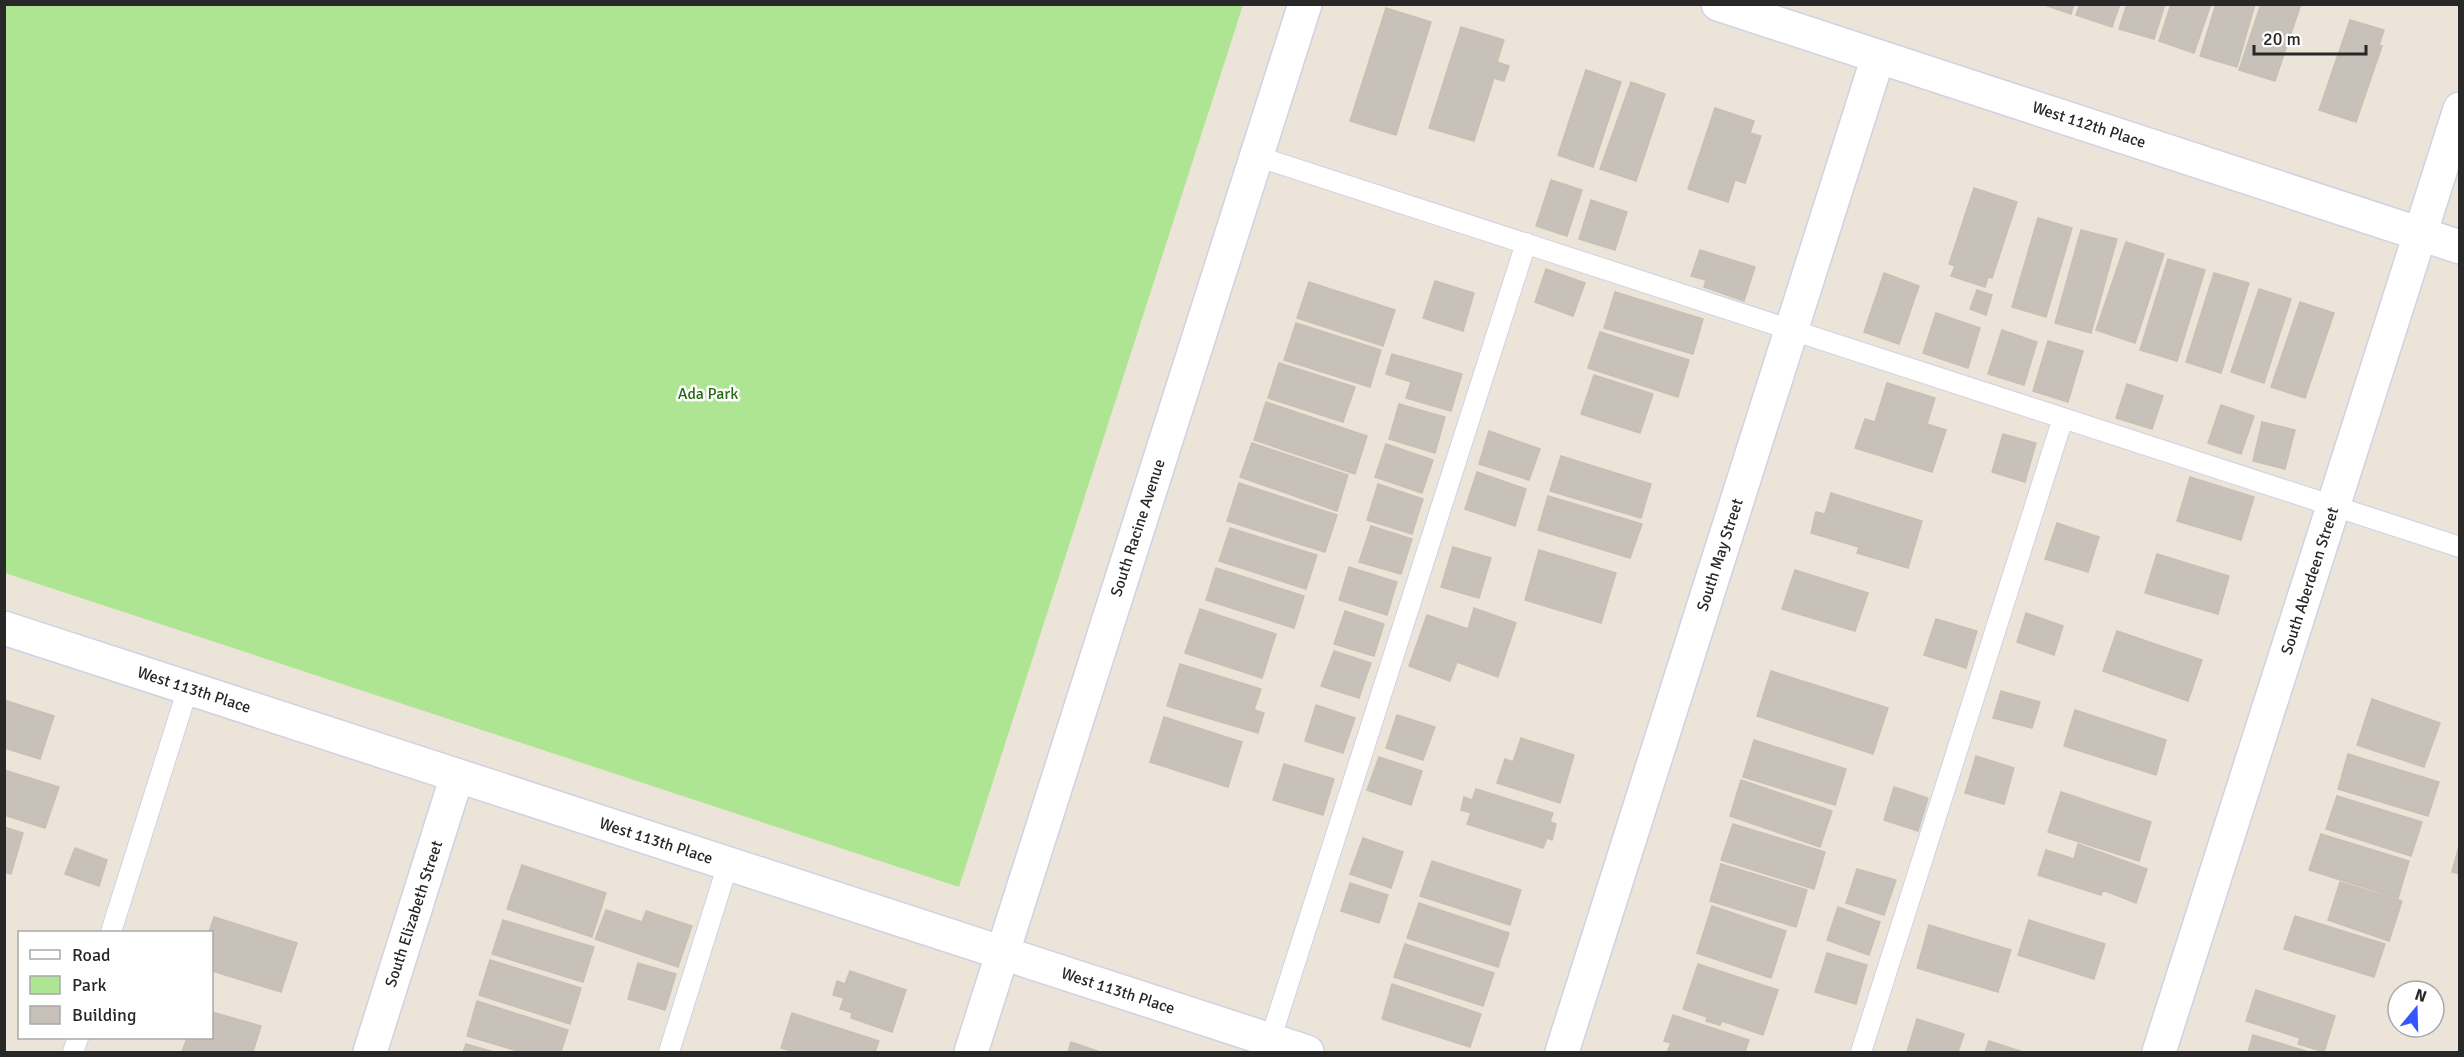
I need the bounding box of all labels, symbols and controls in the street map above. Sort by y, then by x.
scale bar [2254,18,2366,56]
text: 20 m [2263,28,2301,50]
street label: West 112th Place [2030,97,2148,153]
park label: Ada Park [678,384,738,404]
street label: South Racine Avenue [1106,457,1170,599]
street label: South May Street [1692,496,1748,614]
street label: South Aberdeen Street [2277,504,2343,657]
street label: West 113th Place [135,662,253,718]
street label: West 113th Place [597,813,715,869]
street label: South Elizabeth Street [381,838,447,990]
legend [18,931,213,1039]
text: Road [72,944,111,966]
street label: West 113th Place [1059,963,1177,1019]
text: Park [72,974,107,996]
north arrow [2386,979,2446,1039]
text: N [2412,984,2429,1007]
text: Building [72,1004,136,1026]

